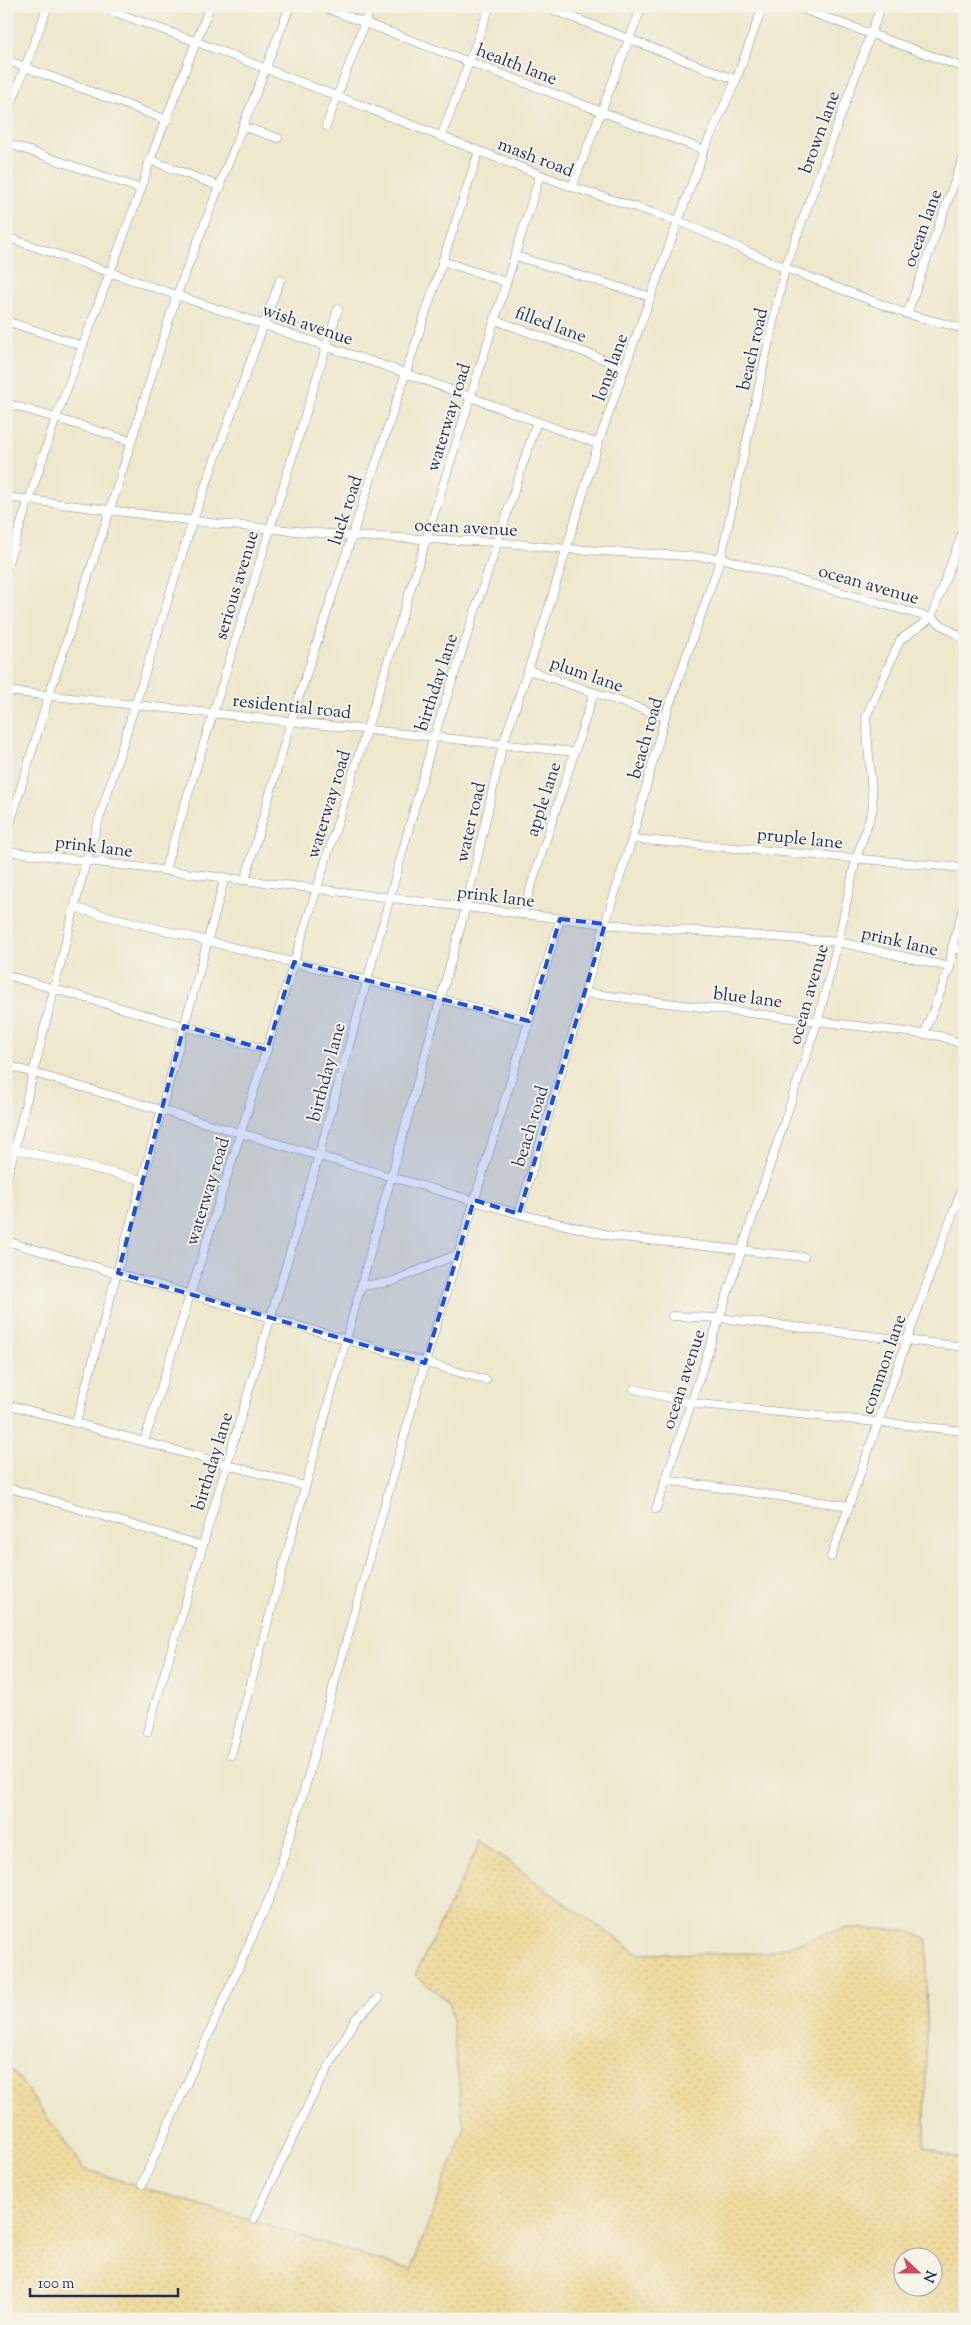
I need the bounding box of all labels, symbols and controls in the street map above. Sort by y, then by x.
street label: health lane [472,39,560,93]
street label: brown lane [794,88,848,178]
street label: mash road [494,132,577,185]
street label: ocean lane [898,186,950,271]
street label: wish avenue [258,298,356,354]
street label: filled lane [511,301,590,351]
street label: beach road [732,306,776,393]
street label: long lane [588,330,636,405]
street label: waterway road [421,360,479,475]
street label: luck road [323,472,370,549]
street label: ocean avenue [413,513,518,545]
street label: serious avenue [209,528,267,643]
street label: ocean avenue [815,559,922,613]
street label: birthday lane [410,630,466,735]
street label: plum lane [546,651,627,701]
street label: residential road [231,689,352,727]
street label: beach road [623,695,671,782]
street label: waterway road [301,747,359,862]
street label: apple lane [521,759,569,840]
street label: water road [450,780,494,865]
street label: pruple lane [756,823,844,857]
street label: prink lane [53,830,134,866]
street label: prink lane [455,880,536,916]
street label: prink lane [858,921,941,964]
street label: ocean avenue [783,941,837,1048]
street label: blue lane [712,982,784,1016]
street label: birthday lane [302,1020,354,1125]
street label: beach road [507,1083,557,1170]
street label: waterway road [180,1134,238,1249]
street label: common lane [856,1311,914,1418]
street label: ocean avenue [657,1326,713,1433]
street label: birthday lane [187,1409,241,1514]
north arrow [894,2248,944,2298]
scale bar [30,2265,178,2297]
text: N [917,2267,940,2285]
text: 100 m [38,2274,75,2295]

